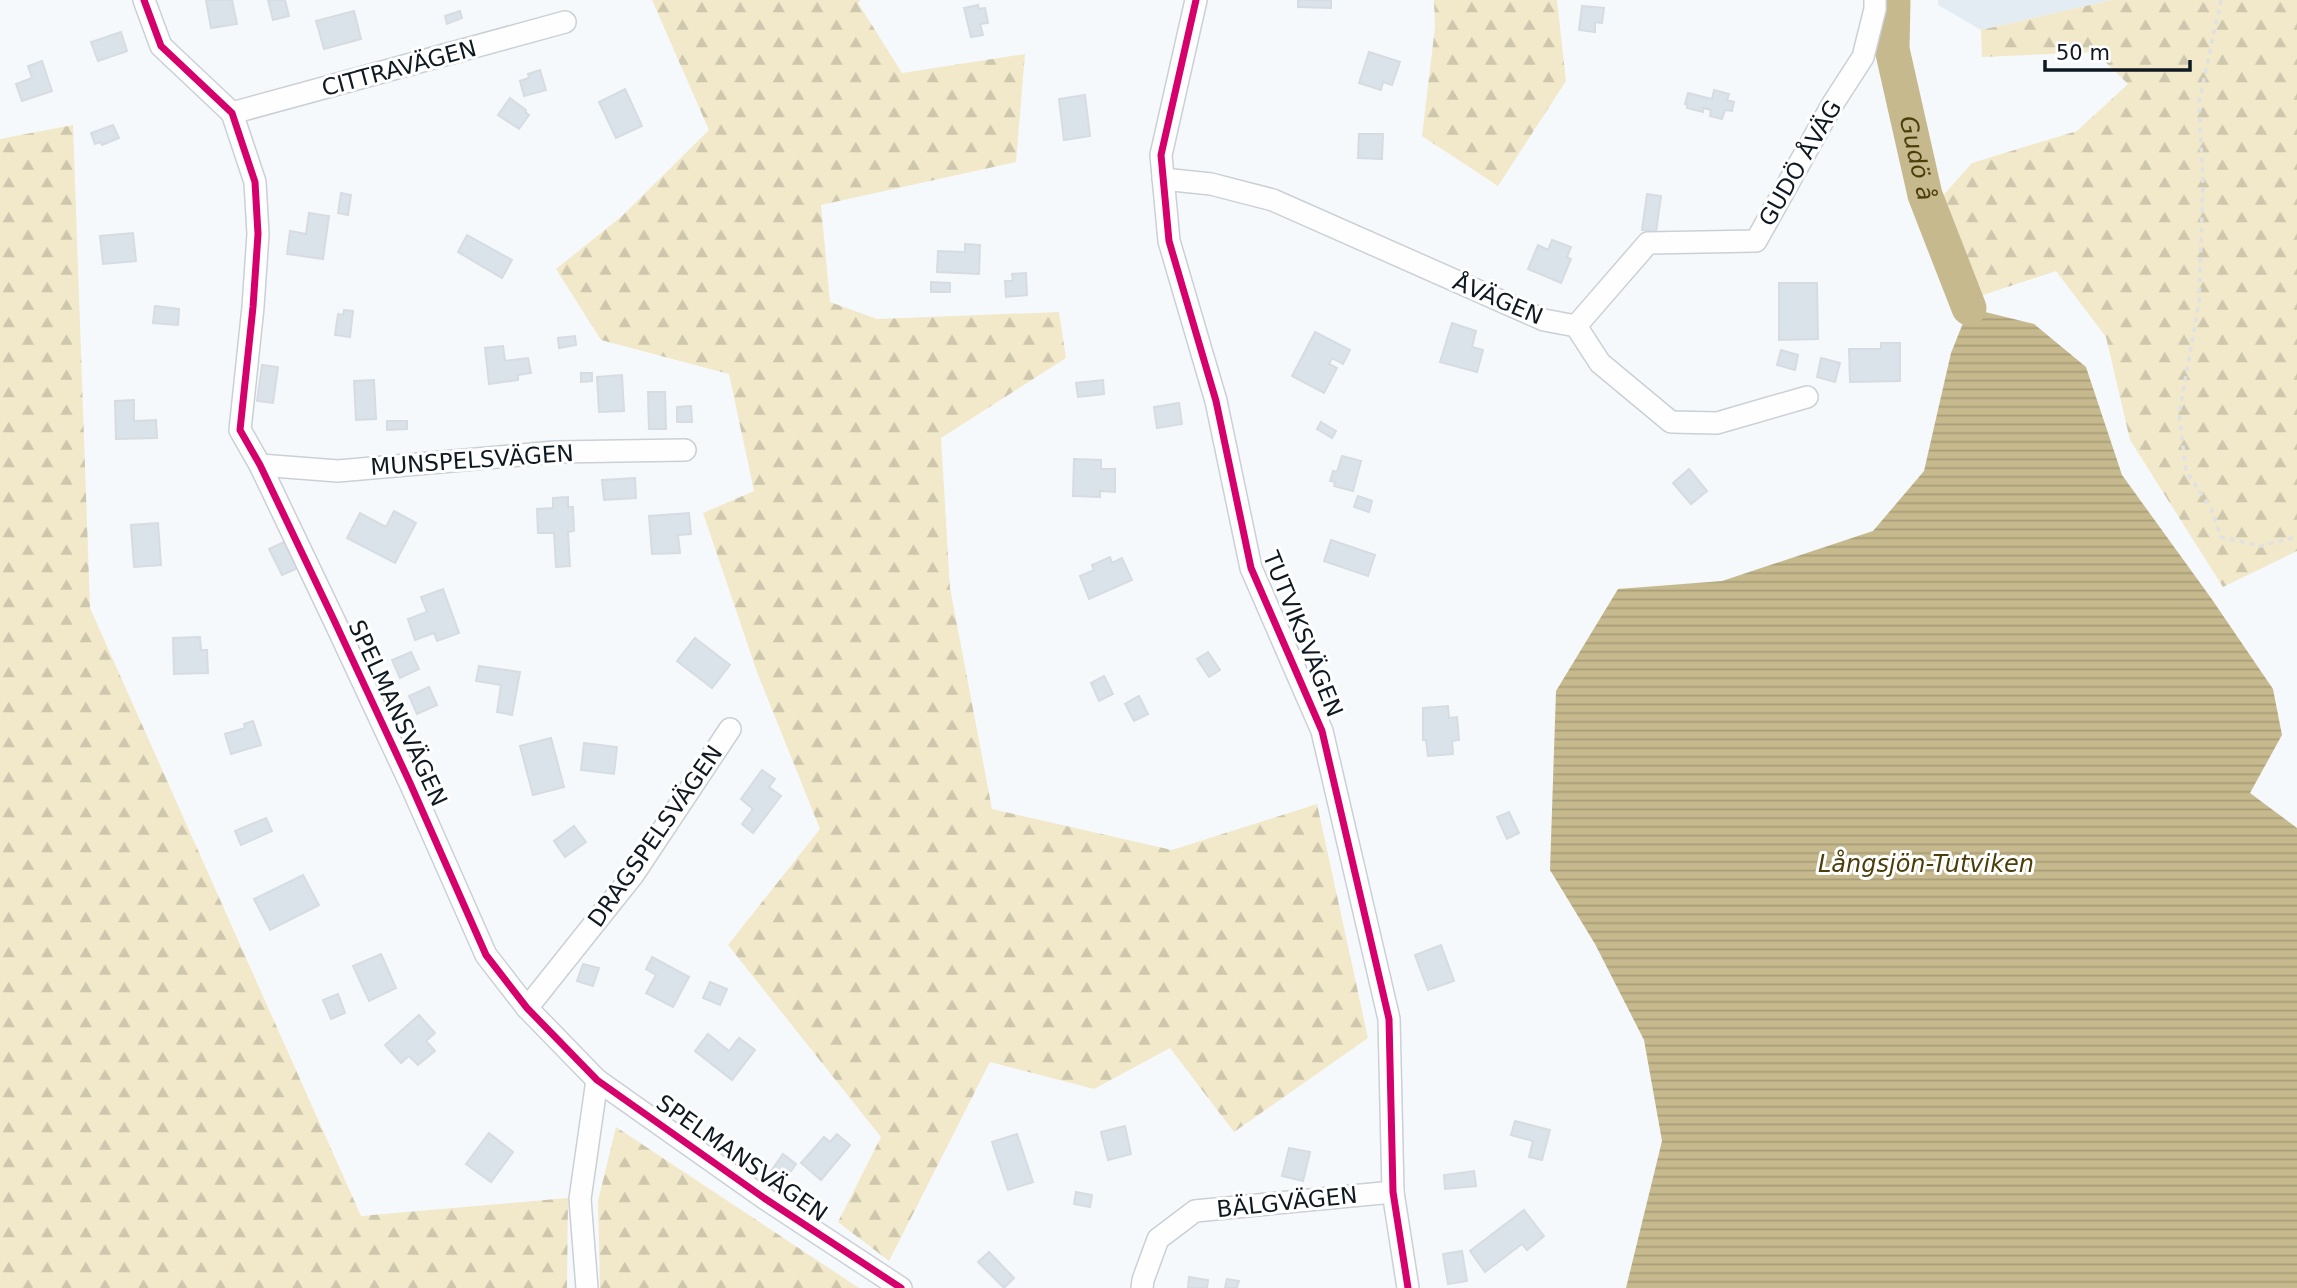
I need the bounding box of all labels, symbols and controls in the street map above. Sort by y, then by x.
scale bar [2045,28,2190,72]
street label: CITTRAVÄGEN [319,34,479,101]
text: 50 m [2056,41,2110,65]
street label: GUDÖ ÅVÄG [1753,95,1846,231]
water label: Gudö å [1894,113,1941,203]
street label: ÅVÄGEN [1449,268,1547,330]
street label: MUNSPELSVÄGEN [370,439,574,480]
street label: TUTVIKSVÄGEN [1258,546,1349,721]
street label: SPELMANSVÄGEN [343,615,453,810]
street label: DRAGSPELSVÄGEN [582,740,727,932]
water label: Långsjön-Tutviken [1818,849,2034,878]
street label: SPELMANSVÄGEN [652,1088,833,1227]
street label: BÄLGVÄGEN [1215,1181,1359,1222]

